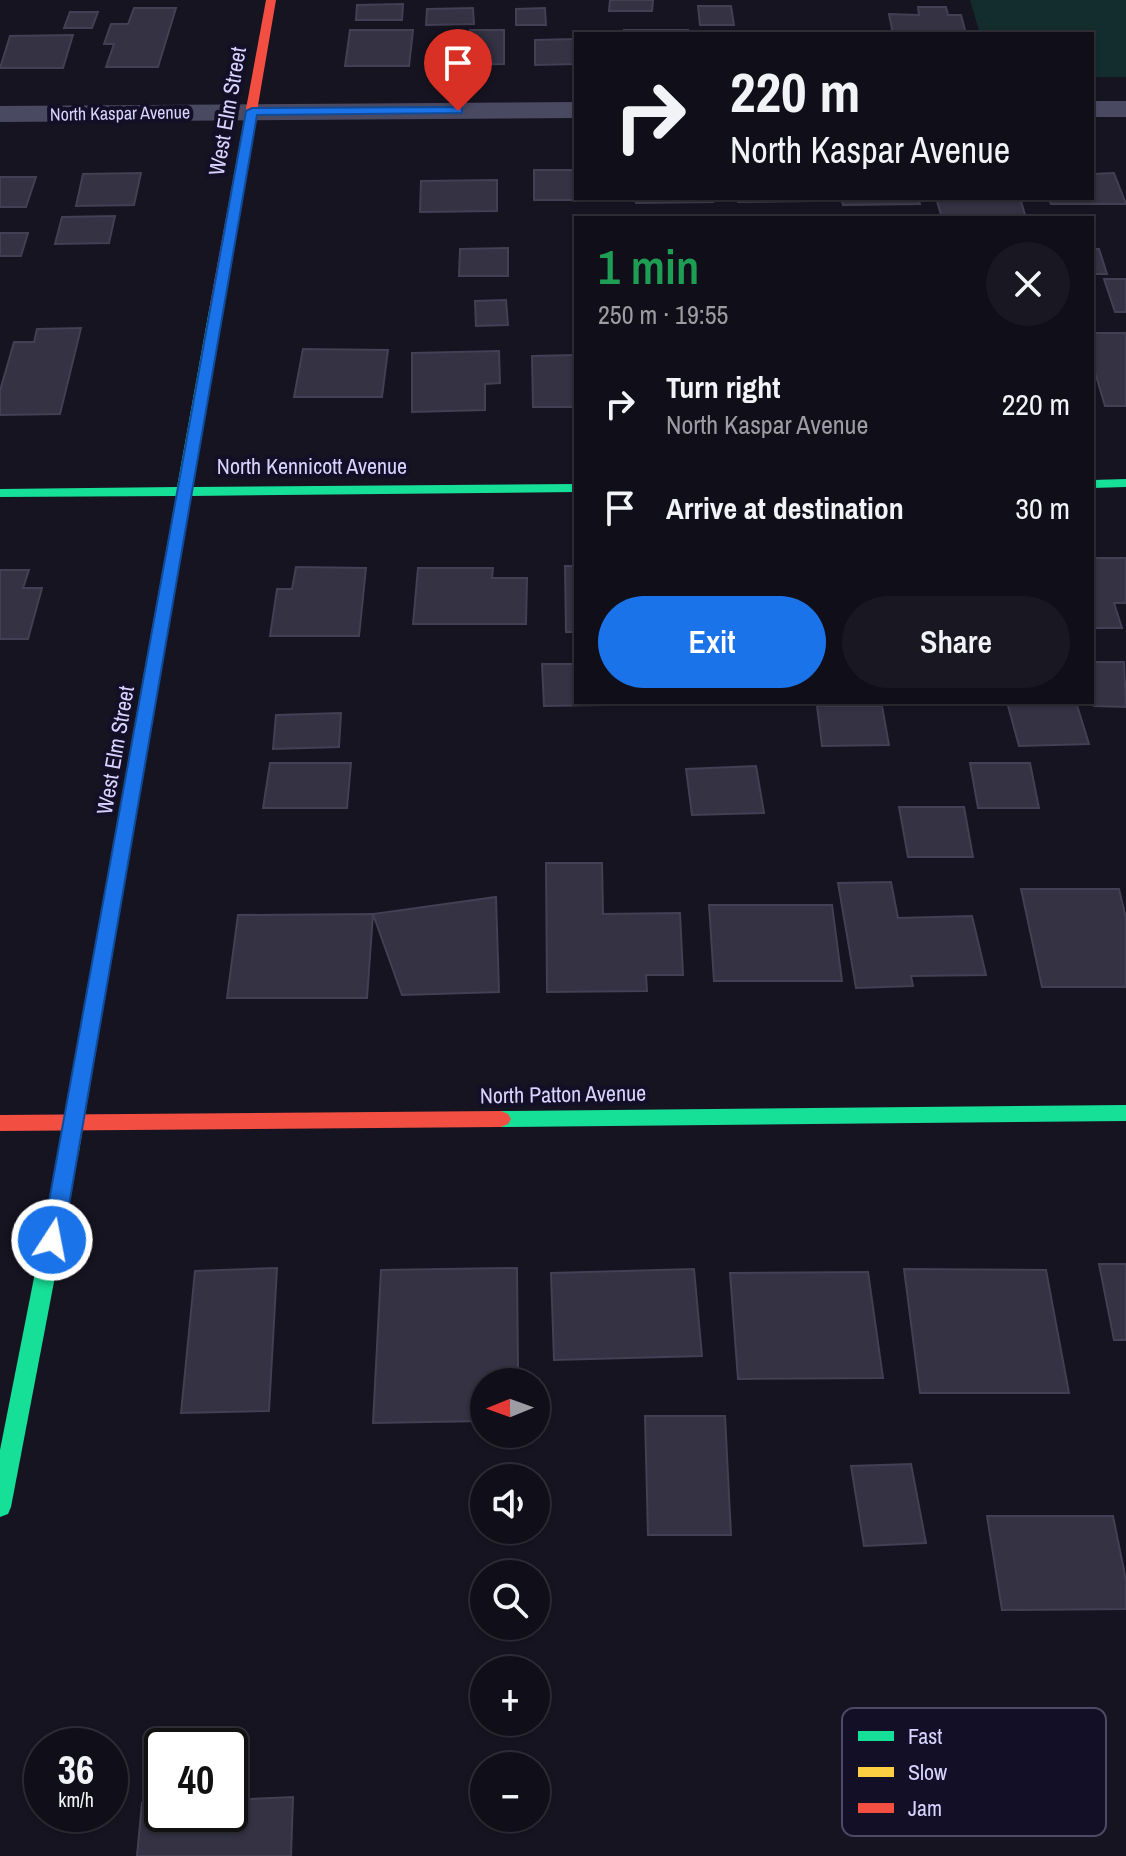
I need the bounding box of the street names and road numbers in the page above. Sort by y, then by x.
street label: West Elm Street [201,44,253,178]
street label: North Kaspar Avenue [50,99,190,127]
street label: North Kennicott Avenue [217,451,407,481]
street label: West Elm Street [89,683,141,817]
street label: North Patton Avenue [480,1078,646,1110]

